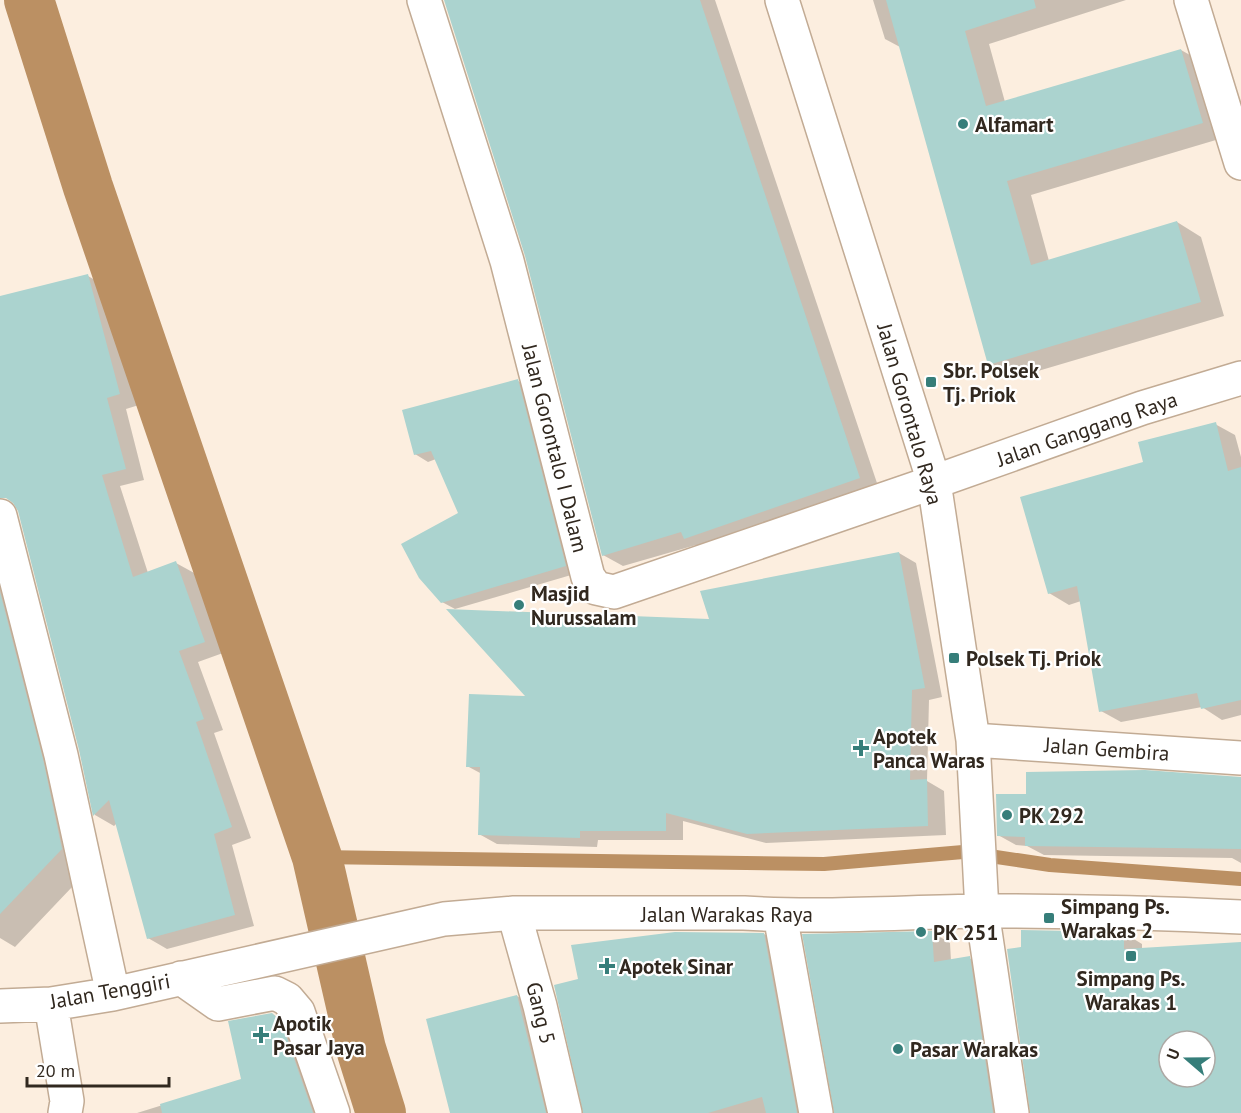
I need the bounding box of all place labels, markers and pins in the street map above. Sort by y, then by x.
place label: Alfamart [975,111,1054,138]
marker: Alfamart [956,117,970,131]
place label: Sbr. Polsek Tj. Priok [943,357,1040,408]
marker: Sbr. Polsek Tj. Priok [924,375,938,389]
place label: Masjid Nurussalam [531,580,636,631]
marker: Masjid Nurussalam [512,598,526,612]
place label: Polsek Tj. Priok [966,645,1102,672]
marker: Polsek Tj. Priok [947,651,961,665]
place label: Apotek Panca Waras [873,723,985,774]
marker: Apotek Panca Waras [854,741,868,755]
place label: PK 292 [1019,802,1084,829]
marker: PK 292 [1000,808,1014,822]
place label: Simpang Ps. Warakas 2 [1061,893,1170,944]
marker: Simpang Ps. Warakas 2 [1042,911,1056,925]
place label: PK 251 [933,919,998,946]
marker: PK 251 [914,925,928,939]
marker: Simpang Ps. Warakas 1 [1124,949,1138,963]
place label: Apotek Sinar [619,953,734,980]
marker: Apotek Sinar [600,959,614,973]
place label: Simpang Ps. Warakas 1 [1077,965,1185,1016]
place label: Apotik Pasar Jaya [273,1010,365,1061]
marker: Apotik Pasar Jaya [254,1028,268,1042]
place label: Pasar Warakas [910,1036,1038,1063]
marker: Pasar Warakas [891,1042,905,1056]

